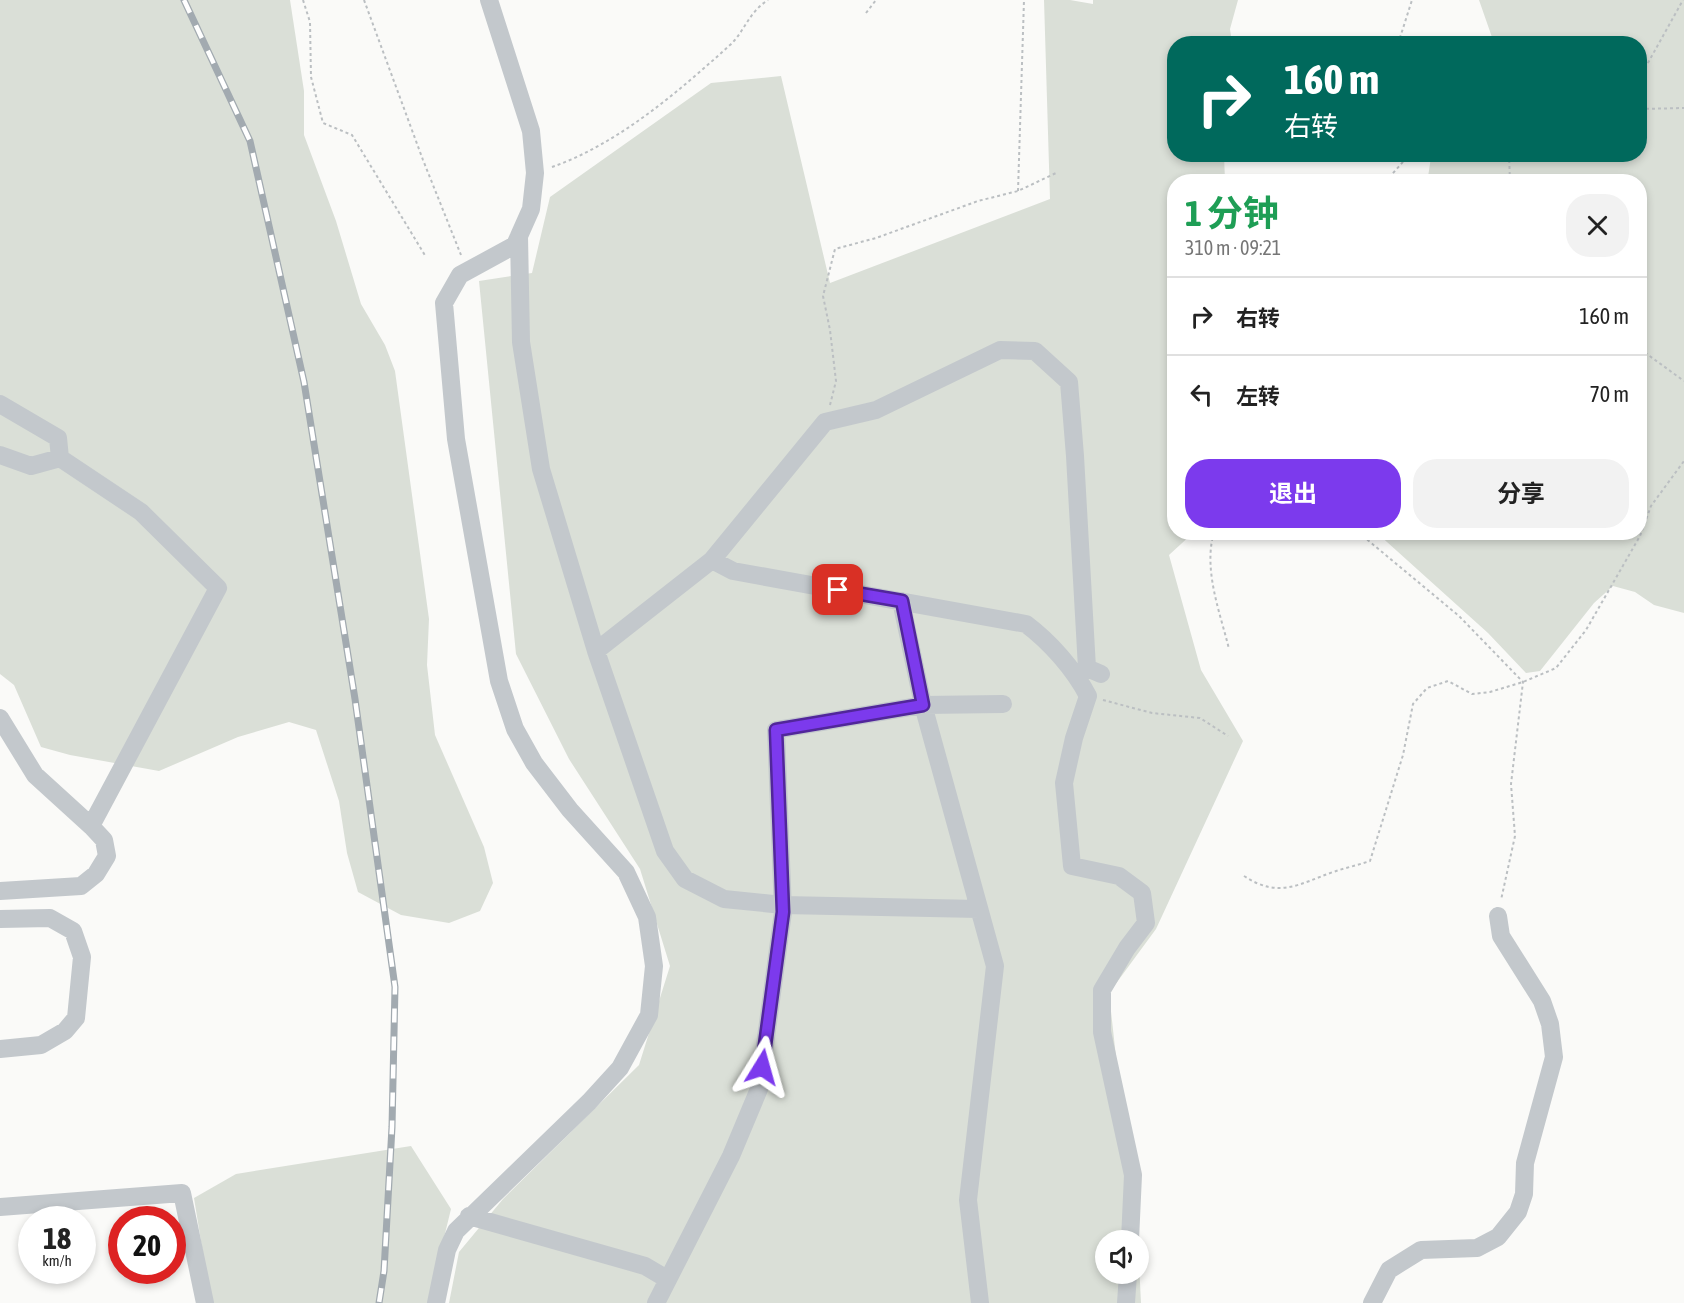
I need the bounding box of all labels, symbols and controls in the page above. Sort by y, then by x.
text: 160 m [1284,55,1379,103]
icon: right [1185,60,1263,138]
text: 右转 [1284,111,1338,142]
text: 1 分钟 [1185,192,1279,234]
button: close [1566,194,1629,257]
text: 310 m · 09:21 [1185,236,1281,259]
icon: right [1185,300,1218,333]
text: 160 m [1579,303,1629,329]
text: 右转 [1236,305,1280,331]
icon: left [1185,378,1218,411]
text: 70 m [1589,381,1629,407]
text: 左转 [1236,383,1280,409]
button: 退出 [1185,459,1401,528]
button: 分享 [1413,459,1629,528]
pin [812,564,863,615]
icon: arrive [821,573,854,606]
position arrow [730,1035,794,1099]
speed limit sign: 20 [108,1206,186,1284]
text: 18 [43,1221,71,1255]
map controls [1095,1230,1149,1284]
button: sound [1095,1230,1149,1284]
text: km/h [42,1252,72,1269]

